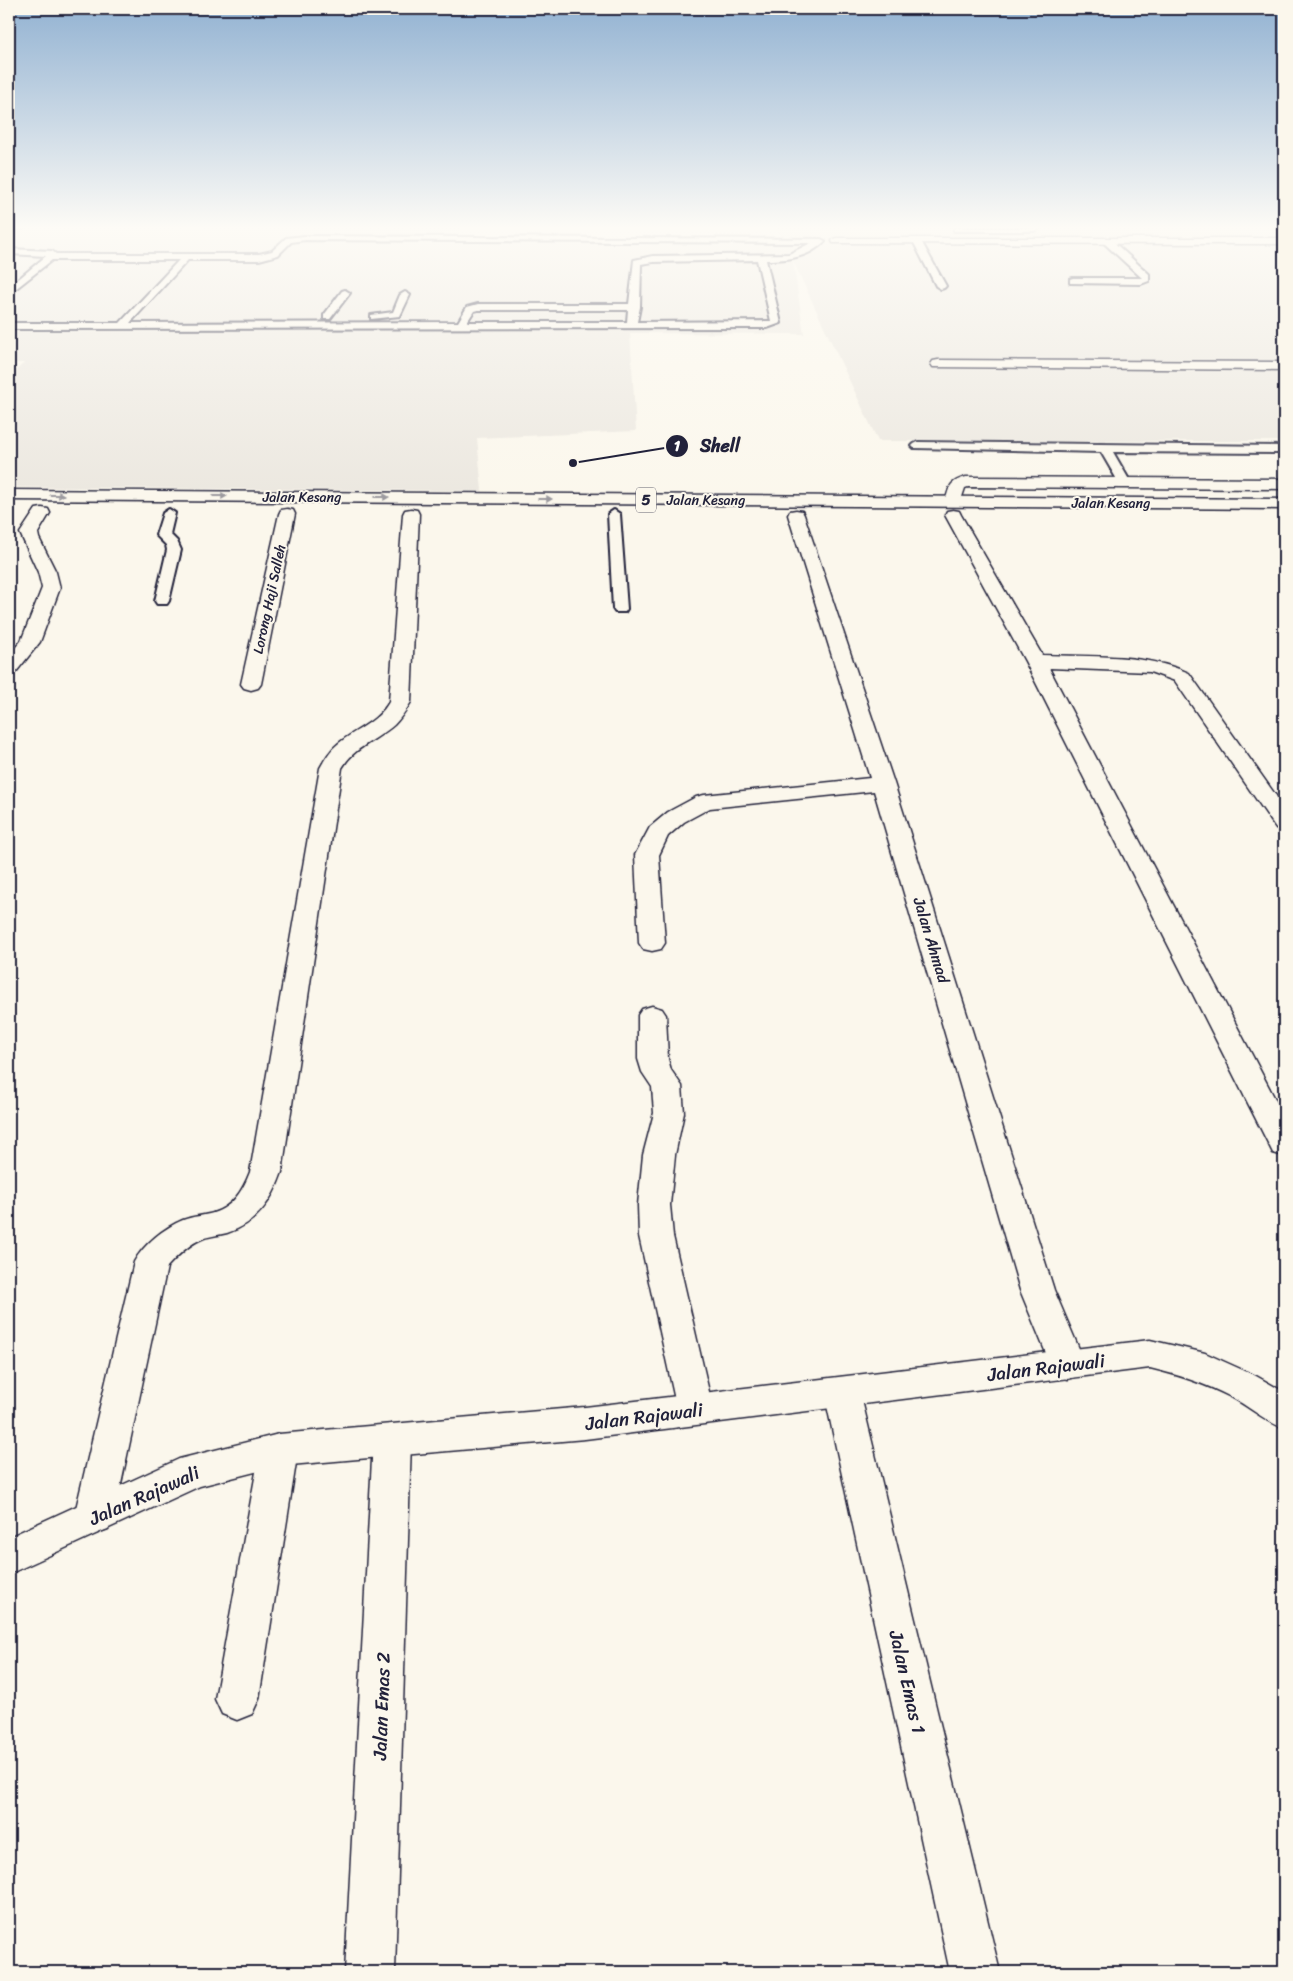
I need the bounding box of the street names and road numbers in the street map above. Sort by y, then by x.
street label: Jalan Kesang [262,485,341,510]
road number: 5 [636,488,656,512]
street label: Jalan Kesang [666,488,745,513]
street label: Jalan Kesang [1071,491,1150,516]
street label: Lorong Haji Salleh [246,542,293,656]
street label: Jalan Ahmad [904,893,959,988]
street label: Jalan Rajawali [984,1344,1107,1391]
street label: Jalan Rajawali [582,1393,705,1440]
street label: Jalan Rajawali [83,1456,206,1535]
street label: Jalan Emas 1 [879,1626,935,1737]
street label: Jalan Emas 2 [363,1651,400,1762]

